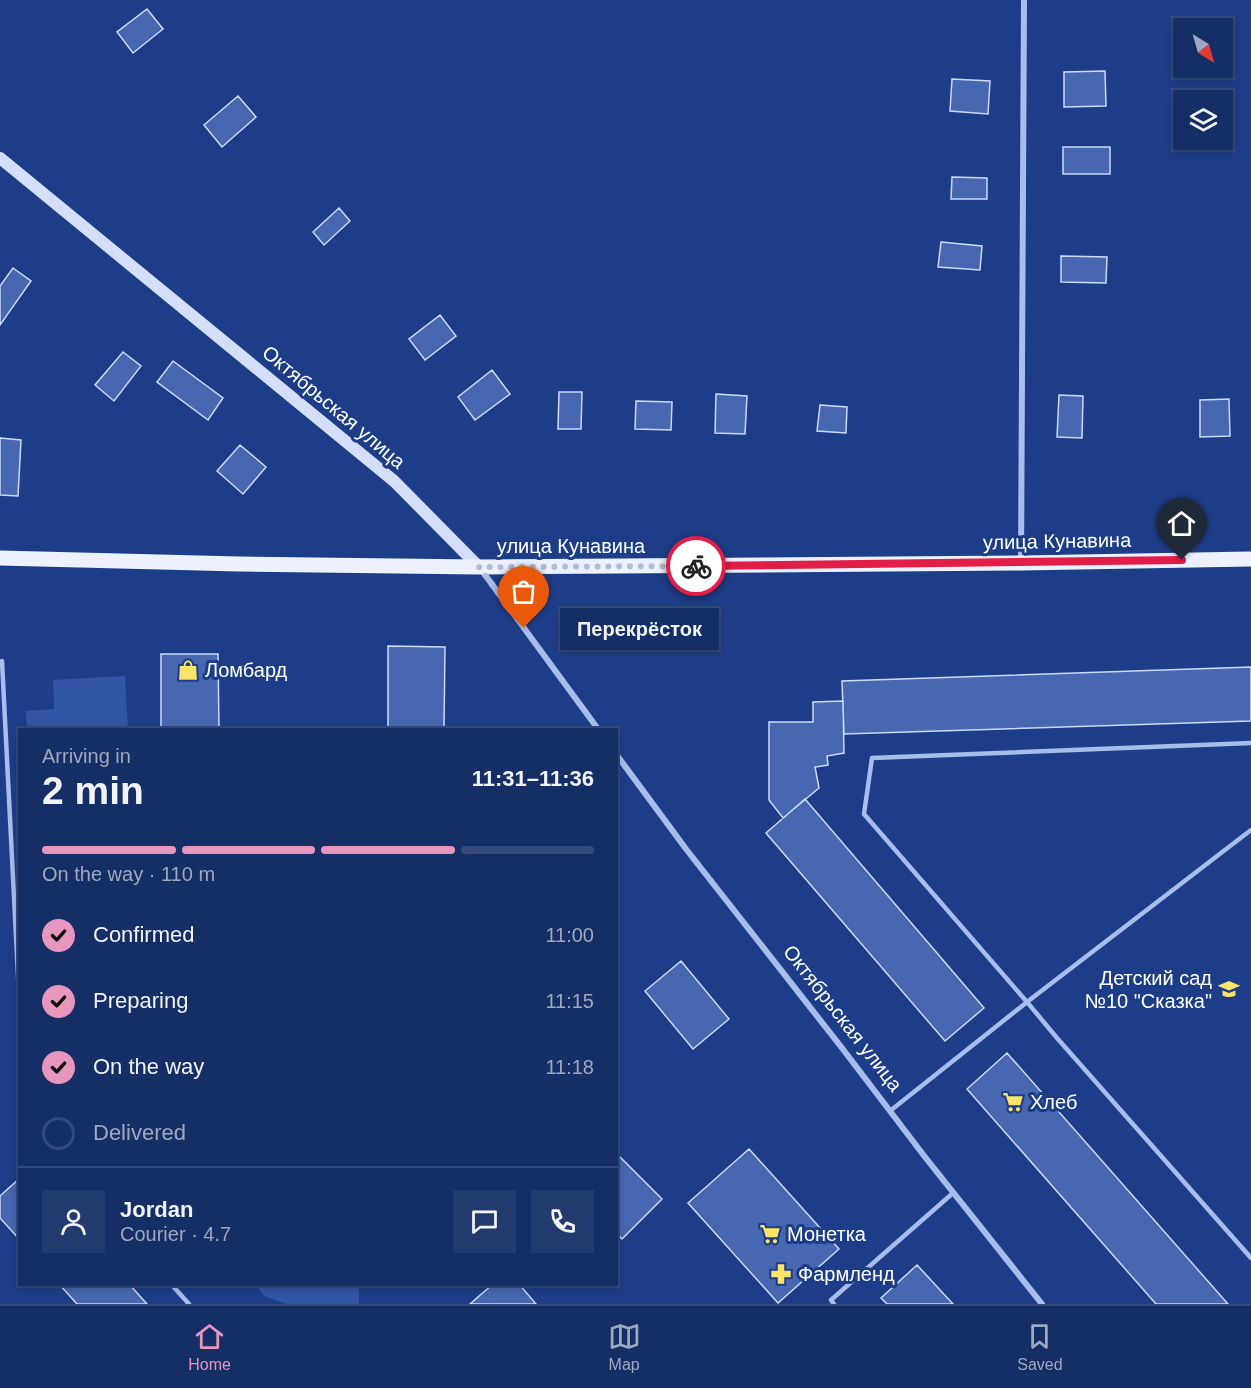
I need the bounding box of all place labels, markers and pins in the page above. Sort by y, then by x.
pin [1156,498,1207,560]
pin [498,566,549,628]
callout: Перекрёсток [560,607,719,649]
shop icon: Ломбард [176,658,200,682]
place label: Ломбард [205,659,288,681]
place label: Детский сад №10 "Сказка" [1085,967,1212,1012]
school or university icon: Детский сад №10 "Сказка" [1217,977,1241,1001]
supermarket icon: Хлеб [1001,1090,1025,1114]
place label: Хлеб [1030,1091,1077,1113]
supermarket icon: Монетка [758,1222,782,1246]
place label: Монетка [787,1223,867,1245]
pharmacy icon: Фармленд [769,1262,793,1286]
place label: Фармленд [798,1263,895,1285]

